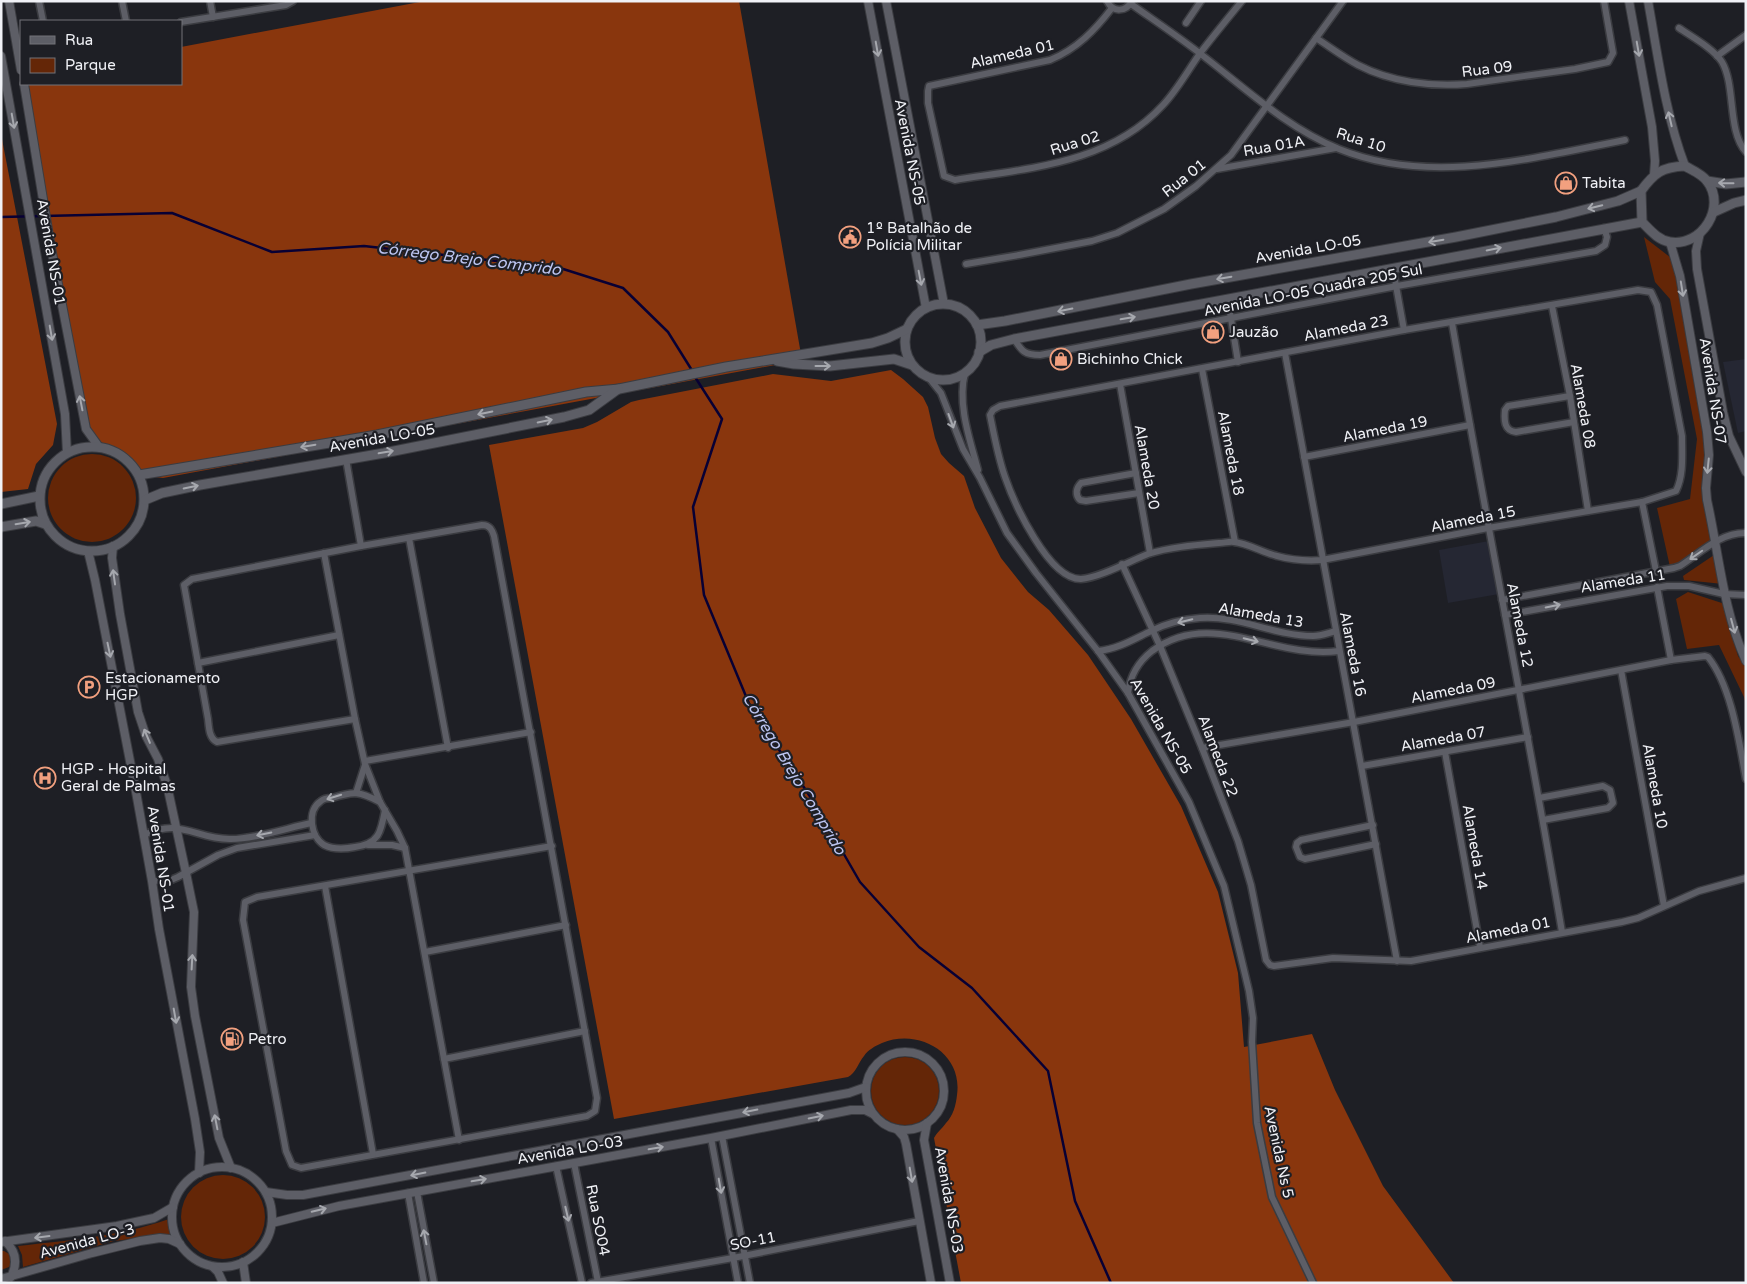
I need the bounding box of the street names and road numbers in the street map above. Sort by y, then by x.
street label: Alameda 01 [968,36,1056,72]
street label: Rua 09 [1461,57,1513,81]
street label: Avenida NS-05 [891,97,929,207]
street label: Rua 10 [1334,124,1388,156]
street label: Rua 02 [1048,127,1102,159]
street label: Rua 01A [1242,132,1306,160]
street label: Rua 01 [1158,155,1210,201]
street label: Avenida NS-01 [33,197,69,307]
street label: Avenida LO-05 [1254,231,1362,267]
street label: Avenida LO-05 Quadra 205 Sul [1202,260,1424,320]
street label: Alameda 23 [1302,311,1390,345]
street label: Avenida NS-07 [1696,336,1730,446]
street label: Alameda 08 [1567,362,1599,450]
street label: Alameda 18 [1214,409,1248,497]
street label: Alameda 19 [1341,412,1429,446]
street label: Avenida LO-05 [328,420,436,456]
street label: Alameda 20 [1131,423,1163,511]
street label: Alameda 15 [1429,502,1517,536]
street label: Alameda 11 [1579,565,1667,597]
street label: Alameda 12 [1503,581,1537,669]
street label: Alameda 13 [1217,599,1305,631]
street label: Alameda 16 [1336,610,1370,698]
street label: Alameda 09 [1409,673,1497,707]
street label: Avenida NS-05 [1126,675,1196,777]
street label: Alameda 22 [1194,713,1242,799]
street label: Alameda 07 [1399,723,1487,755]
street label: Alameda 10 [1639,742,1671,830]
street label: Alameda 14 [1459,803,1491,891]
street label: Avenida NS-01 [144,804,178,914]
street label: Alameda 01 [1464,913,1552,947]
street label: Avenida Ns 5 [1260,1104,1298,1200]
street label: Avenida LO-03 [516,1132,624,1168]
street label: Avenida NS-03 [931,1145,967,1255]
street label: Rua SO04 [582,1183,614,1257]
street label: Avenida LO-3 [37,1220,137,1262]
street label: SO-11 [729,1228,777,1254]

